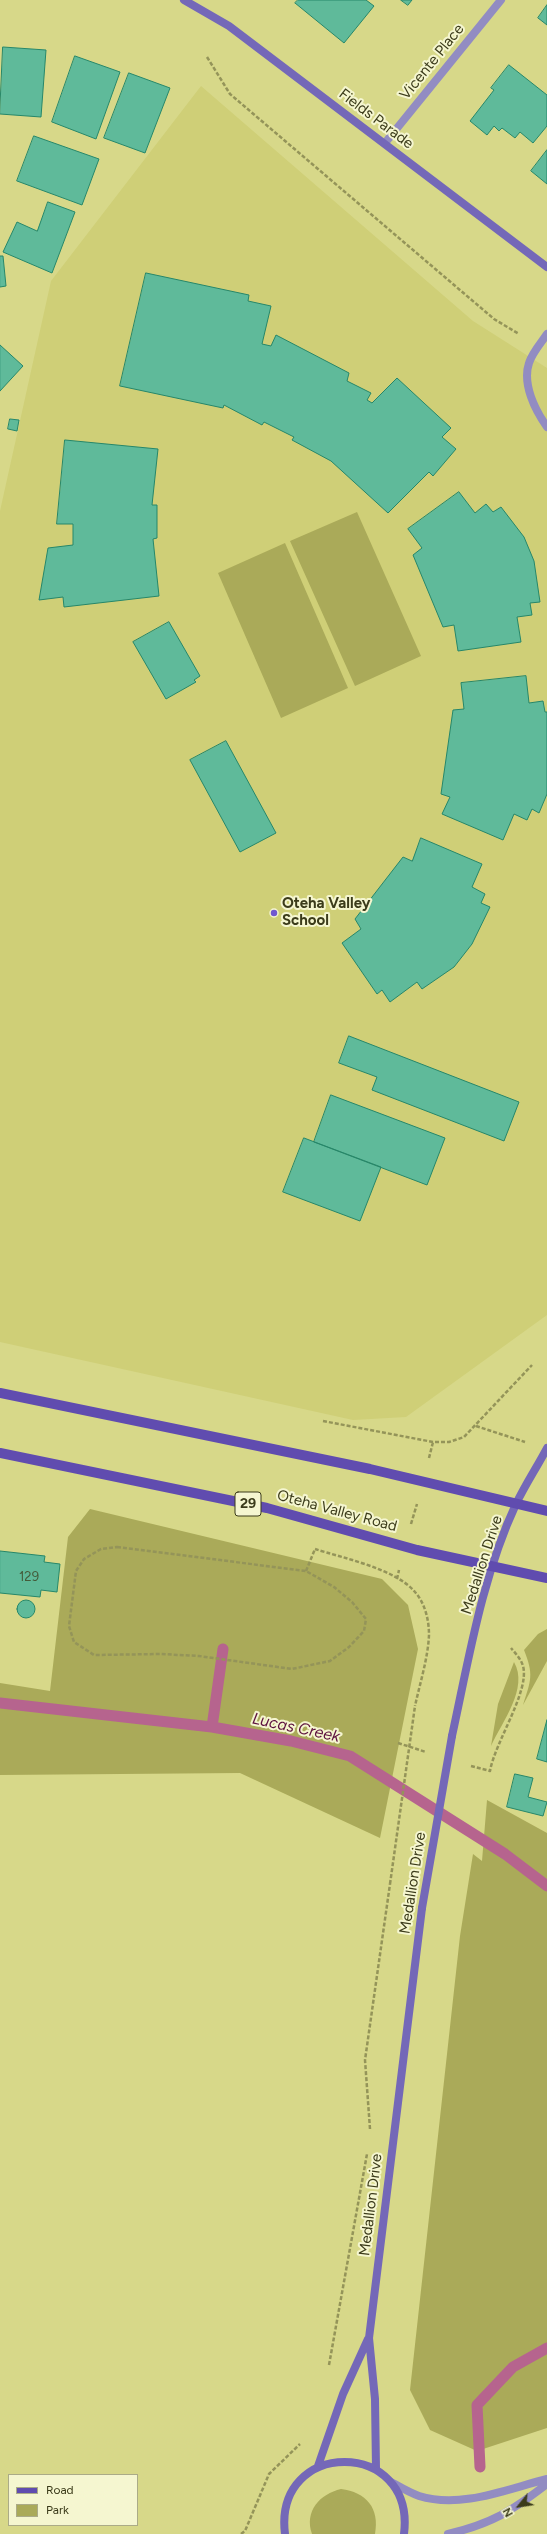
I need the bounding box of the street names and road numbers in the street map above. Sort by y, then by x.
street label: Vicente Place [396,21,468,103]
street label: Fields Parade [335,85,417,153]
street label: Oteha Valley Road [275,1486,399,1536]
road number: 29 [235,1492,261,1516]
street label: Medallion Drive [458,1513,506,1617]
street label: Medallion Drive [396,1831,430,1935]
street label: Medallion Drive [356,2153,386,2257]

